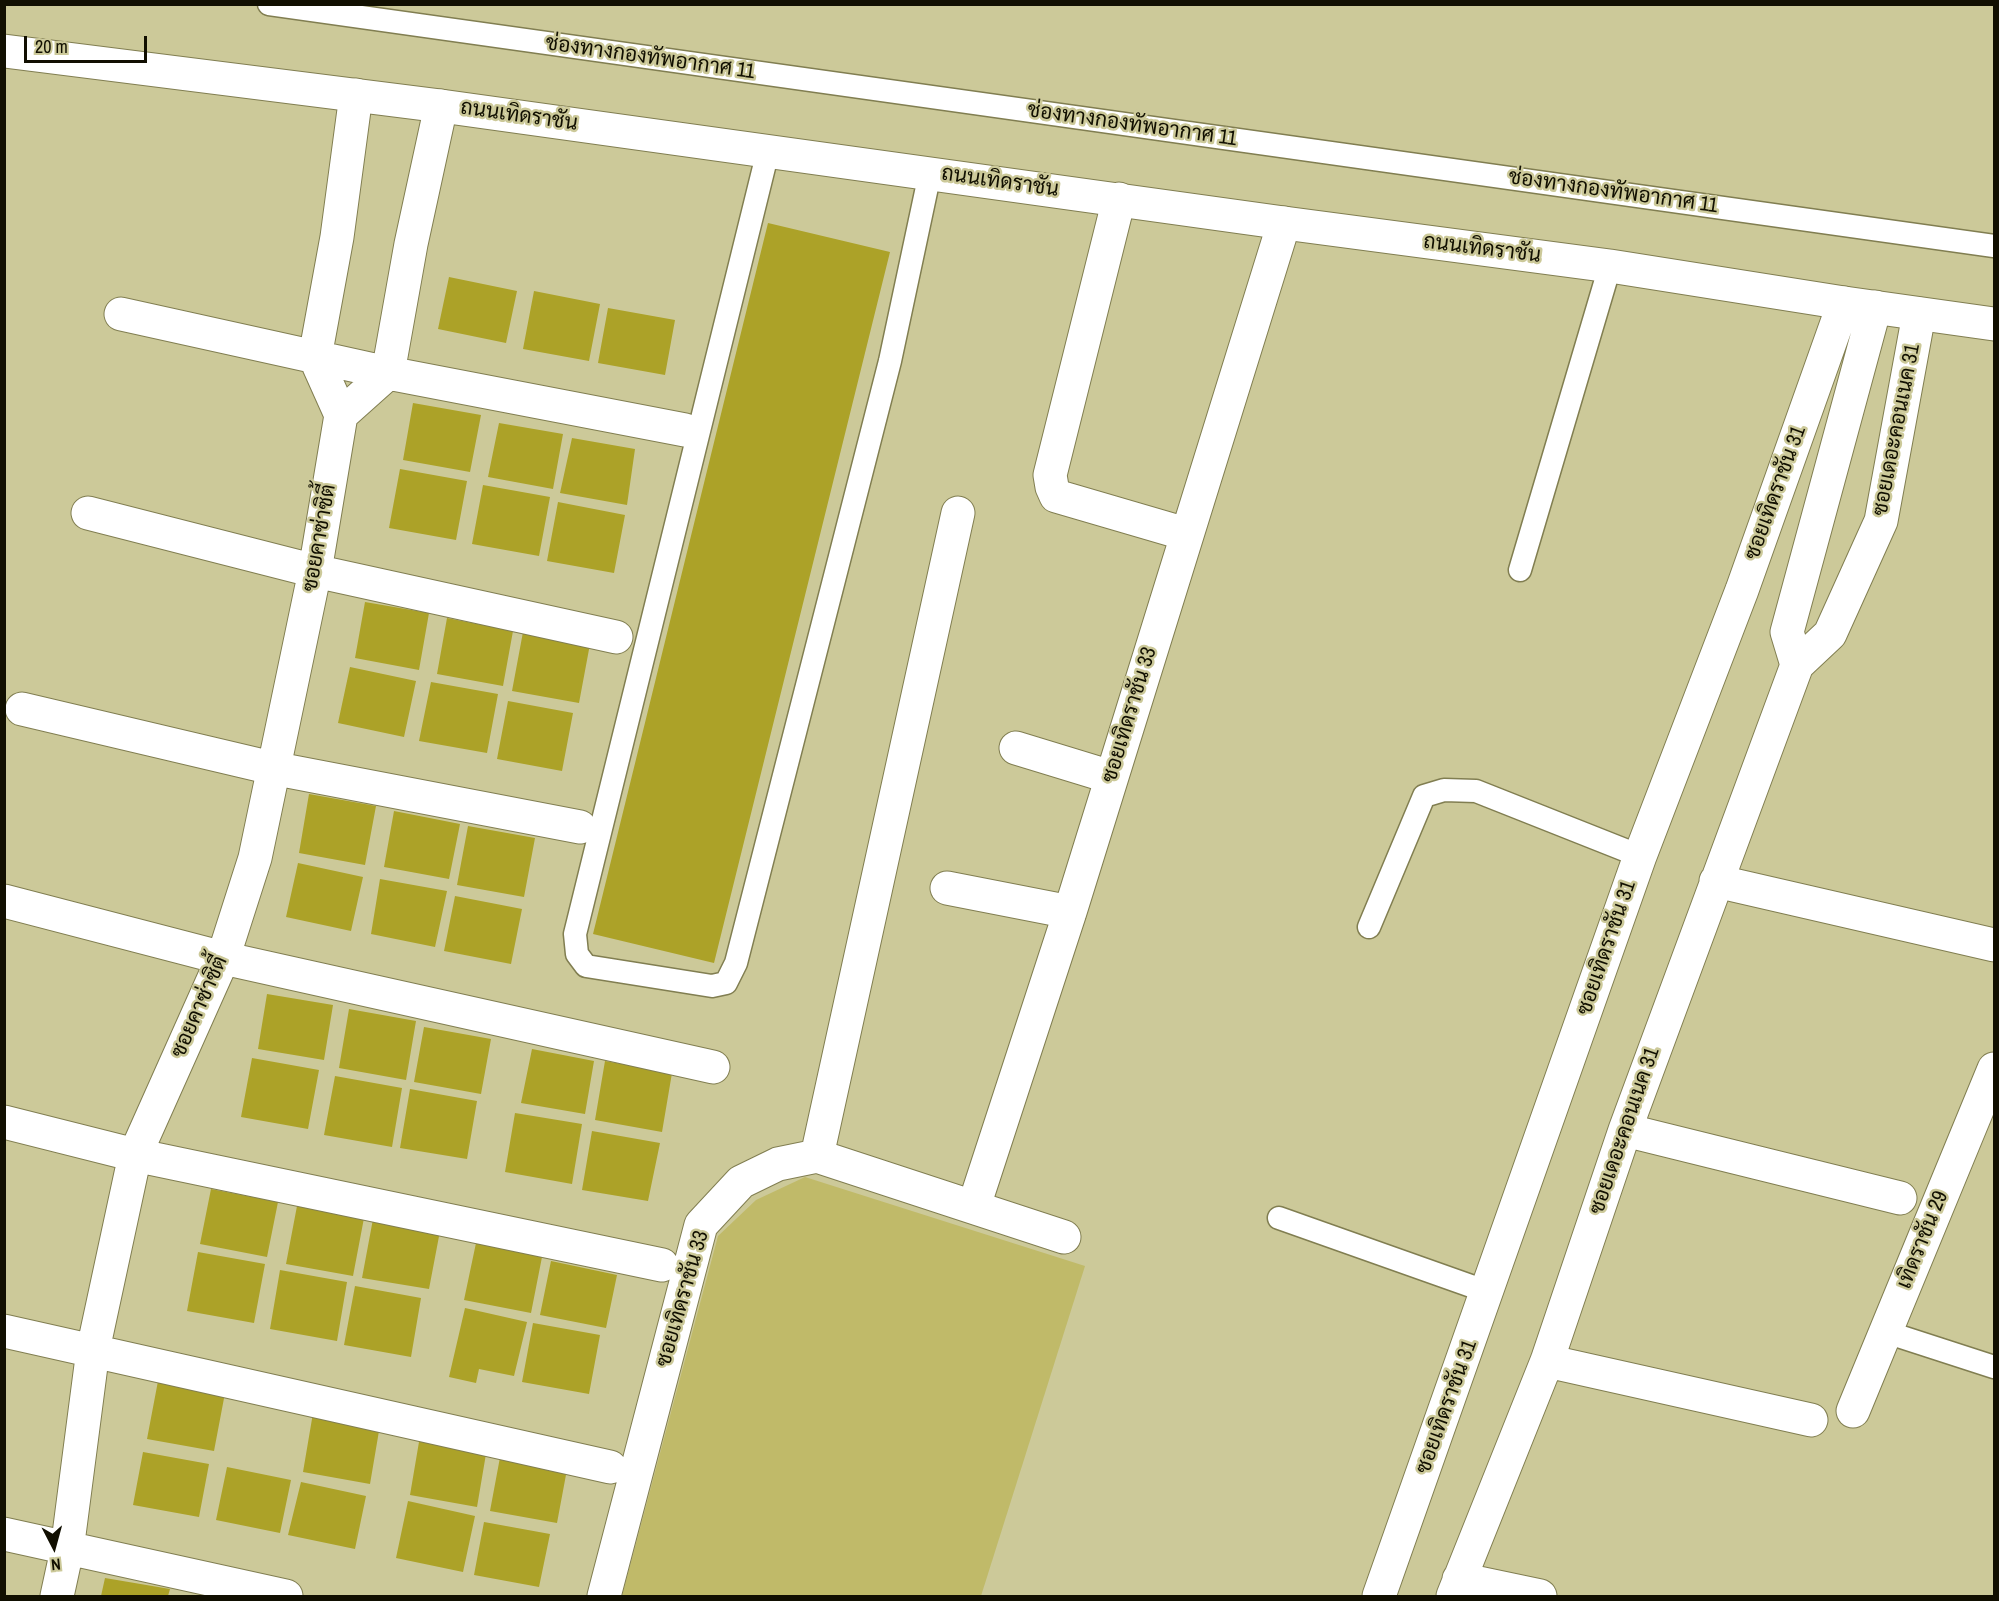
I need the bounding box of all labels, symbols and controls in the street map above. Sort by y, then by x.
scale bar [27,24,150,62]
street label: ช่องทางกองทัพอากาศ 11 [544,31,756,85]
text: 20 m [35,34,68,59]
street label: ถนนเทิดราชัน [459,95,579,137]
street label: ช่องทางกองทัพอากาศ 11 [1026,98,1238,152]
street label: ถนนเทิดราชัน [940,161,1060,203]
street label: ช่องทางกองทัพอากาศ 11 [1507,165,1719,219]
street label: ถนนเทิดราชัน [1422,229,1542,269]
street label: ซอยเดอะคอนเนค 31 [1868,342,1926,518]
street label: ซอยเทิดราชัน 31 [1740,423,1812,563]
street label: ซอยคาซ่าซิตี้ [298,482,342,594]
street label: ซอยเทิดราชัน 33 [1097,644,1163,786]
street label: ซอยเทิดราชัน 31 [1572,878,1642,1018]
street label: ซอยคาซ่าซิตี้ [166,952,234,1062]
street label: ซอยเดอะคอนเนค 31 [1585,1044,1665,1218]
street label: เทิดราชัน 29 [1892,1187,1954,1293]
street label: ซอยเทิดราชัน 33 [652,1228,714,1370]
street label: ซอยเทิดราชัน 31 [1411,1337,1483,1477]
north arrow [24,1517,84,1577]
text: N [50,1553,62,1576]

